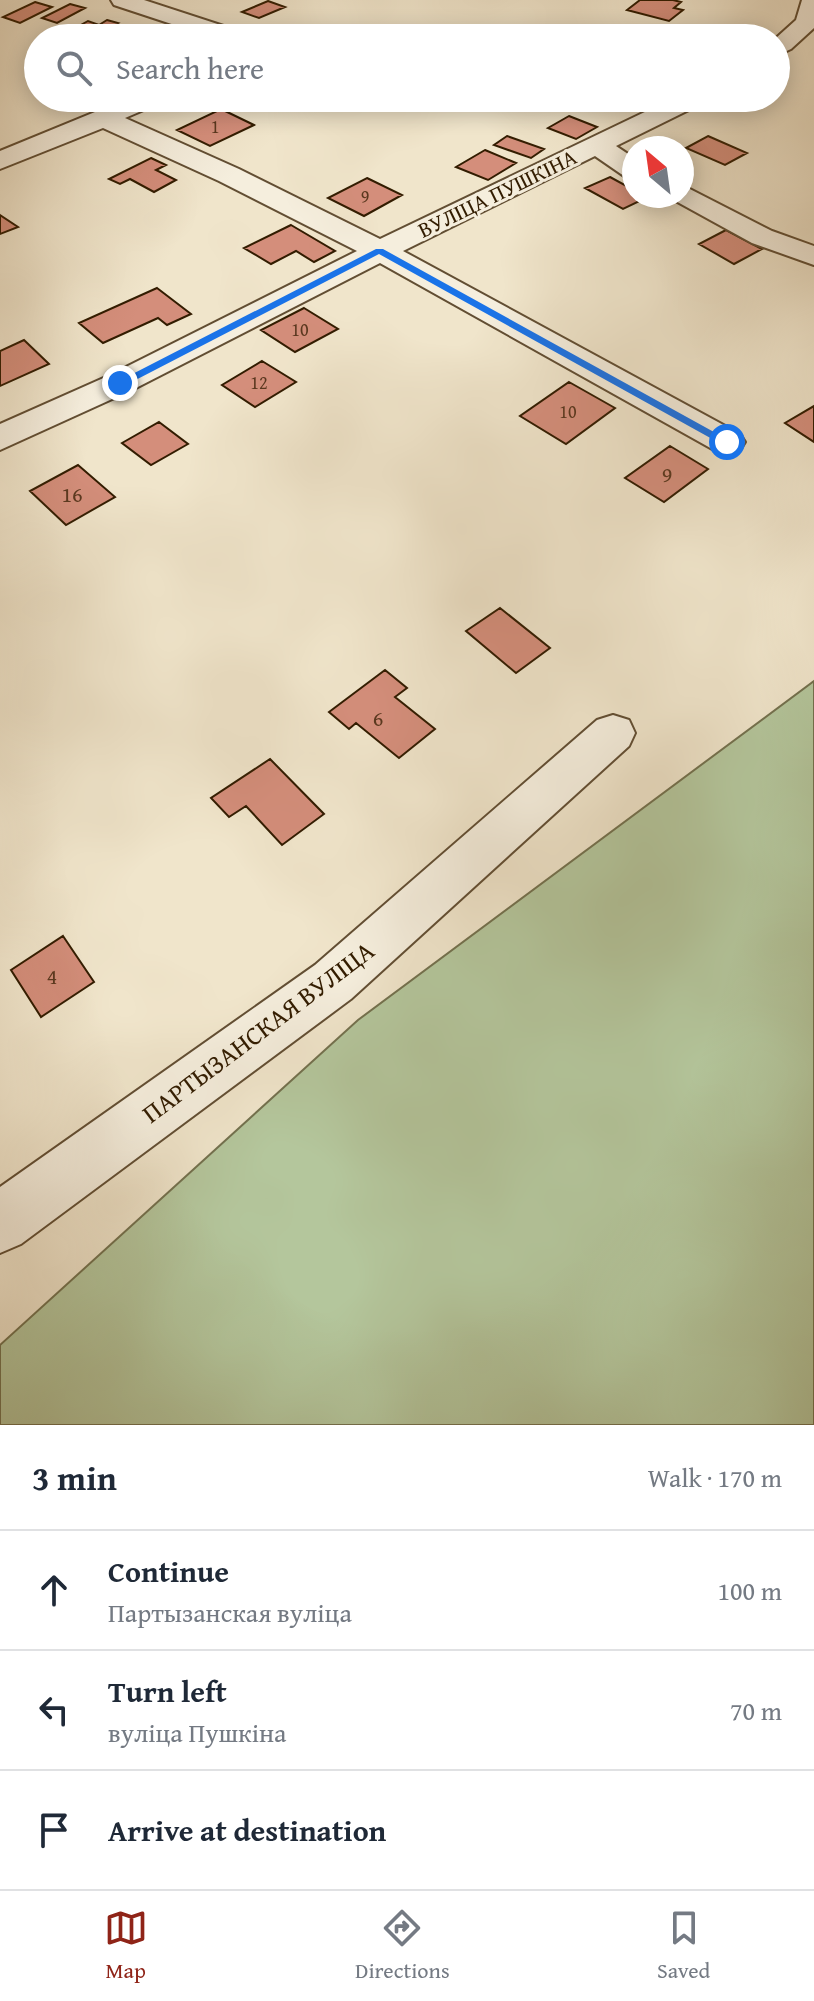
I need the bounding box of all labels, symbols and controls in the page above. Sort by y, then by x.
search box [24,24,790,112]
icon: search [52,46,96,90]
text: Search here [116,46,264,90]
house number: 1 [211,113,219,140]
north arrow [622,136,694,208]
street label: ВУЛІЦА ПУШКІНА [412,140,582,245]
house number: 9 [361,183,369,210]
house number: 10 [291,316,309,343]
route end [102,365,138,401]
house number: 12 [250,369,268,396]
house number: 10 [559,398,577,425]
route start [709,424,745,460]
house number: 9 [662,458,672,490]
house number: 16 [61,478,83,510]
house number: 6 [373,702,383,734]
street label: ПАРТЫЗАНСКАЯ ВУЛІЦА [133,931,382,1132]
house number: 4 [47,960,57,992]
text: 3 min [32,1453,117,1502]
text: Walk · 170 m [648,1458,782,1497]
text: Continue [108,1549,229,1593]
icon: ahead [32,1568,76,1612]
text: 100 m [717,1571,782,1610]
text: Партызанская вуліца [108,1593,352,1632]
text: Turn left [108,1669,227,1713]
icon: left [32,1688,76,1732]
text: 70 m [730,1691,782,1730]
text: вуліца Пушкіна [108,1713,286,1752]
icon: arrive [32,1808,76,1852]
text: Arrive at destination [108,1808,386,1852]
tab: Map [104,1906,148,1986]
tab: Directions [355,1906,450,1986]
tab: Saved [657,1906,710,1986]

